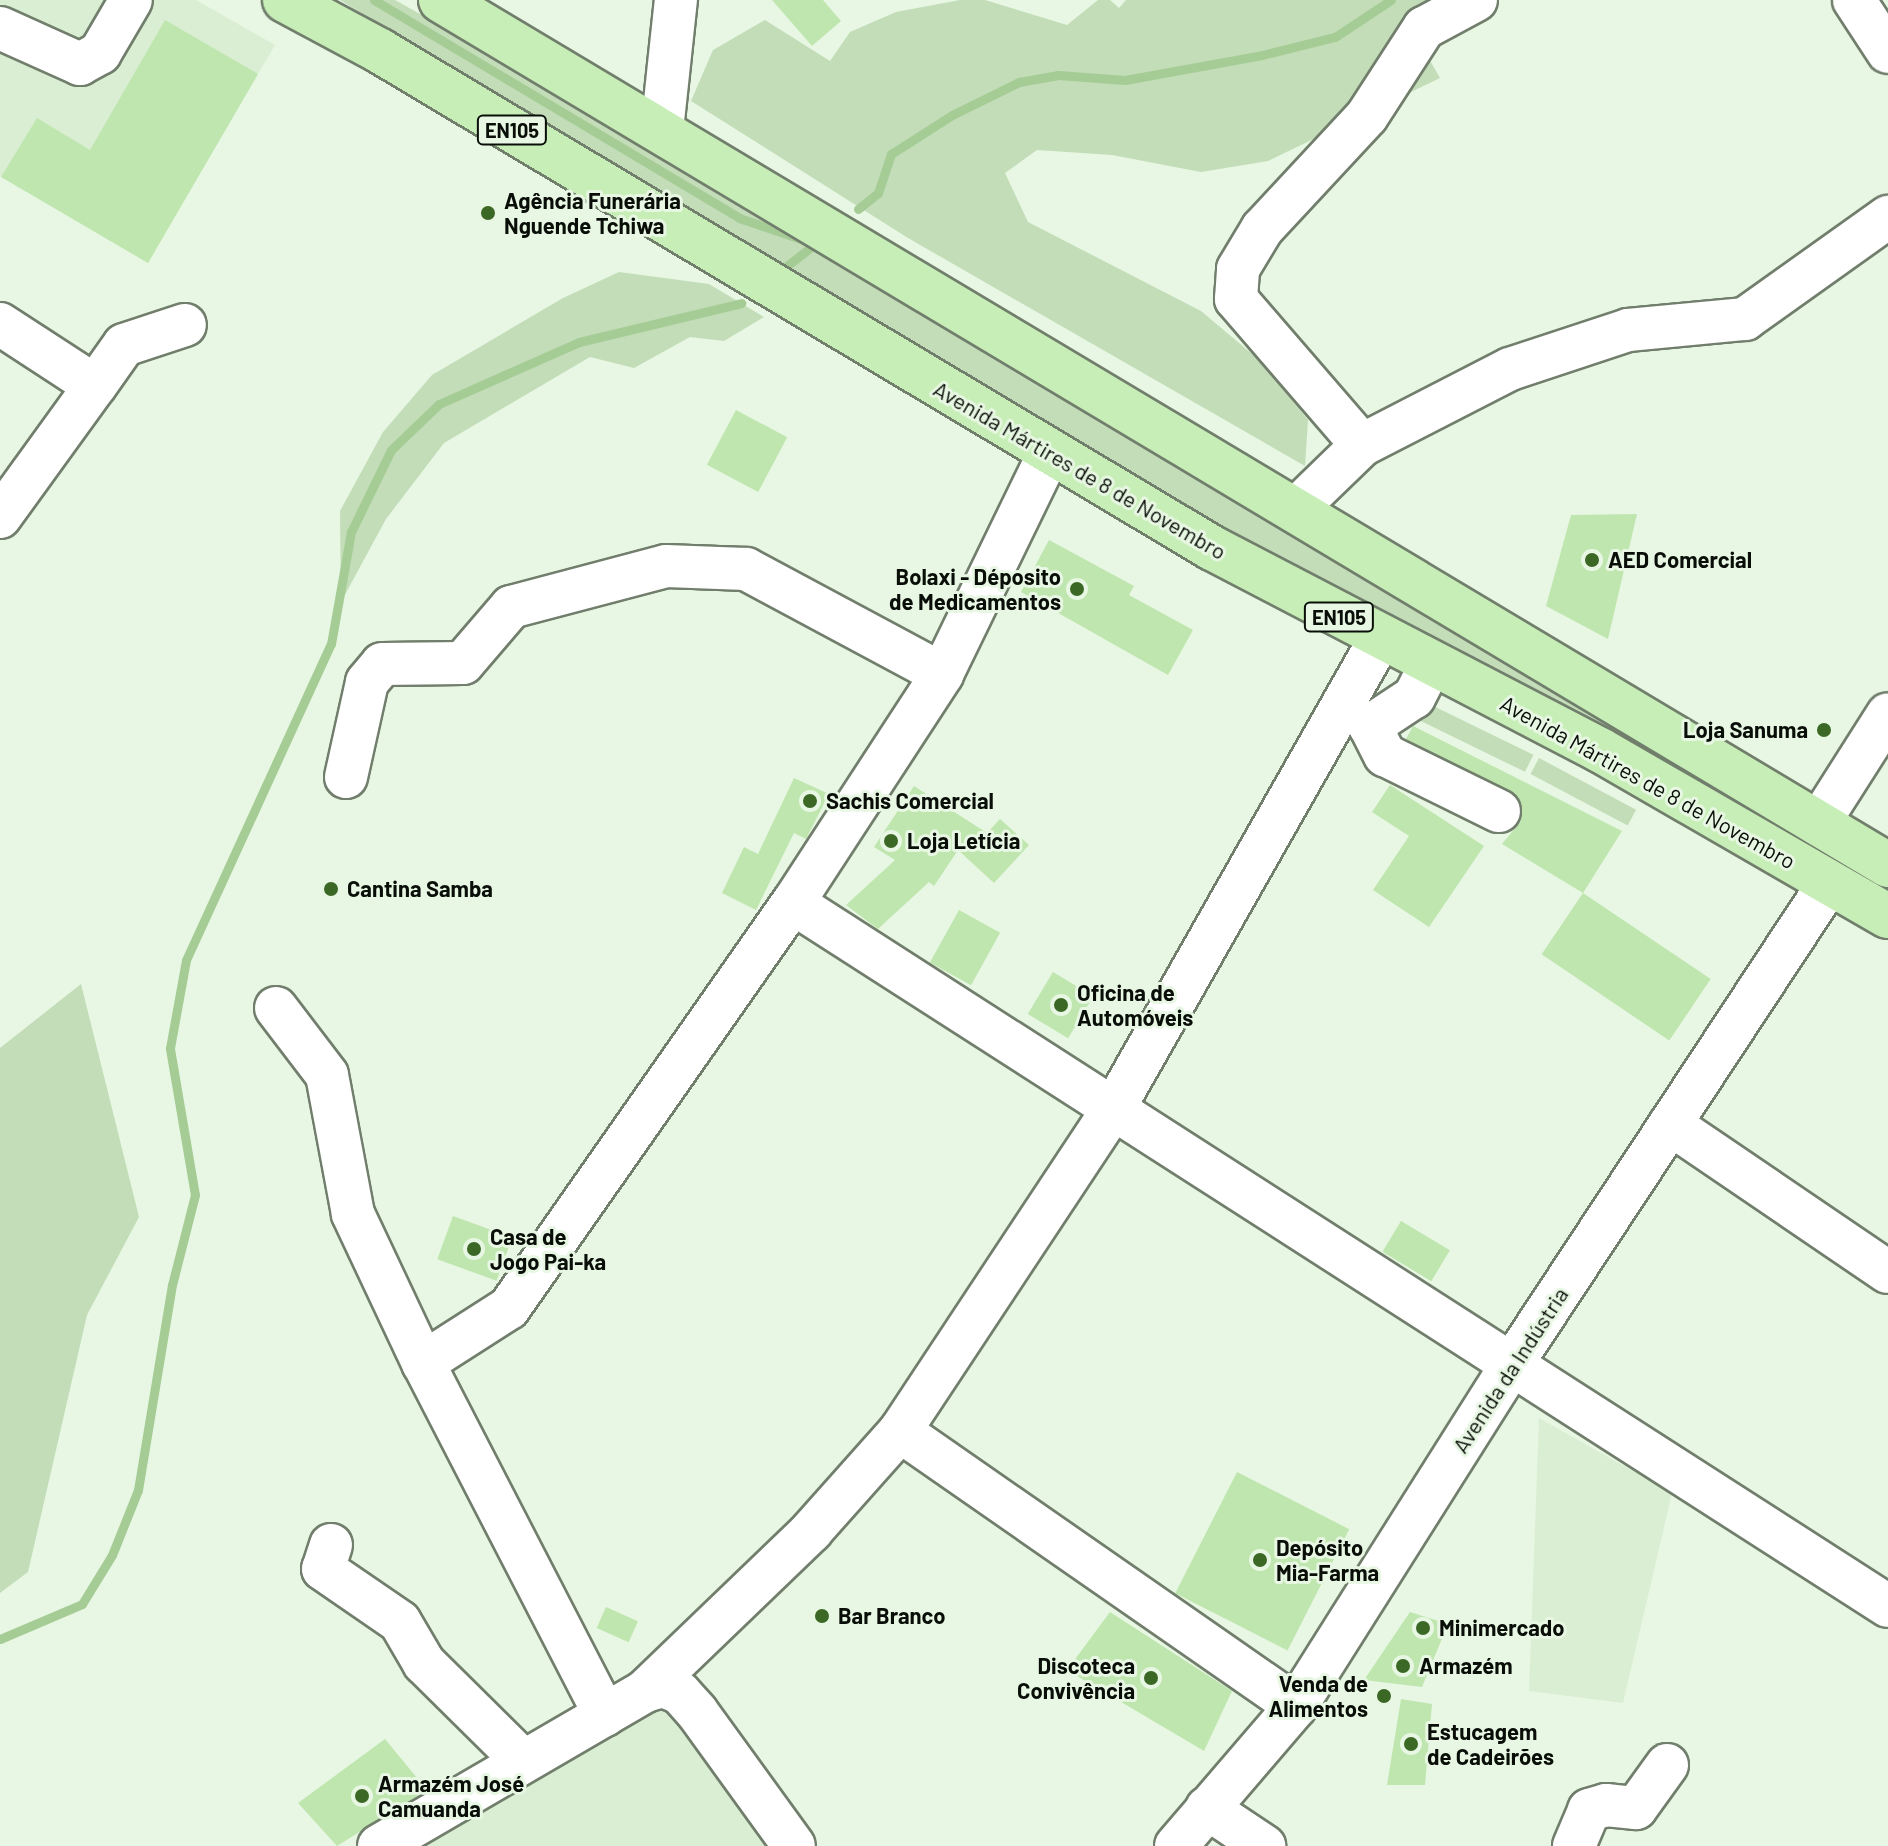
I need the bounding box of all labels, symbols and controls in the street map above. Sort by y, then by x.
road number: EN105 [476,114,548,146]
place label: Agência Funerária Nguende Tchiwa [504,187,681,238]
marker: Agência Funerária Nguende Tchiwa [479,204,497,222]
street label: Avenida Mártires de 8 de Novembro [929,375,1231,565]
place label: AED Comercial [1608,547,1752,573]
marker: AED Comercial [1583,551,1601,569]
place label: Bolaxi - Déposito de Medicamentos [889,563,1061,614]
marker: Bolaxi - Déposito de Medicamentos [1068,580,1086,598]
road number: EN105 [1303,601,1375,633]
street label: Avenida Mártires de 8 de Novembro [1496,690,1800,874]
place label: Loja Sanuma [1683,717,1808,743]
marker: Loja Sanuma [1815,721,1833,739]
place label: Sachis Comercial [826,788,994,814]
marker: Sachis Comercial [801,792,819,810]
place label: Loja Letícia [907,828,1020,854]
marker: Loja Letícia [882,832,900,850]
place label: Cantina Samba [347,876,493,902]
marker: Cantina Samba [322,880,340,898]
place label: Oficina de Automóveis [1077,979,1193,1030]
marker: Oficina de Automóveis [1052,996,1070,1014]
place label: Casa de Jogo Pai-ka [490,1223,606,1274]
marker: Casa de Jogo Pai-ka [465,1240,483,1258]
street label: Avenida da Indústria [1447,1282,1573,1458]
place label: Depósito Mia-Farma [1276,1534,1379,1586]
marker: Depósito Mia-Farma [1251,1551,1269,1569]
place label: Bar Branco [838,1603,945,1629]
marker: Bar Branco [813,1607,831,1625]
place label: Minimercado [1439,1615,1565,1641]
marker: Minimercado [1414,1619,1432,1637]
place label: Discoteca Convivência [1017,1652,1135,1704]
place label: Armazém [1419,1653,1513,1679]
marker: Armazém [1394,1657,1412,1675]
marker: Discoteca Convivência [1142,1669,1160,1687]
place label: Venda de Alimentos [1268,1670,1368,1722]
marker: Venda de Alimentos [1375,1687,1393,1705]
place label: Estucagem de Cadeirões [1427,1718,1554,1770]
marker: Estucagem de Cadeirões [1402,1735,1420,1753]
place label: Armazém José Camuanda [378,1770,524,1822]
marker: Armazém José Camuanda [353,1787,371,1805]

